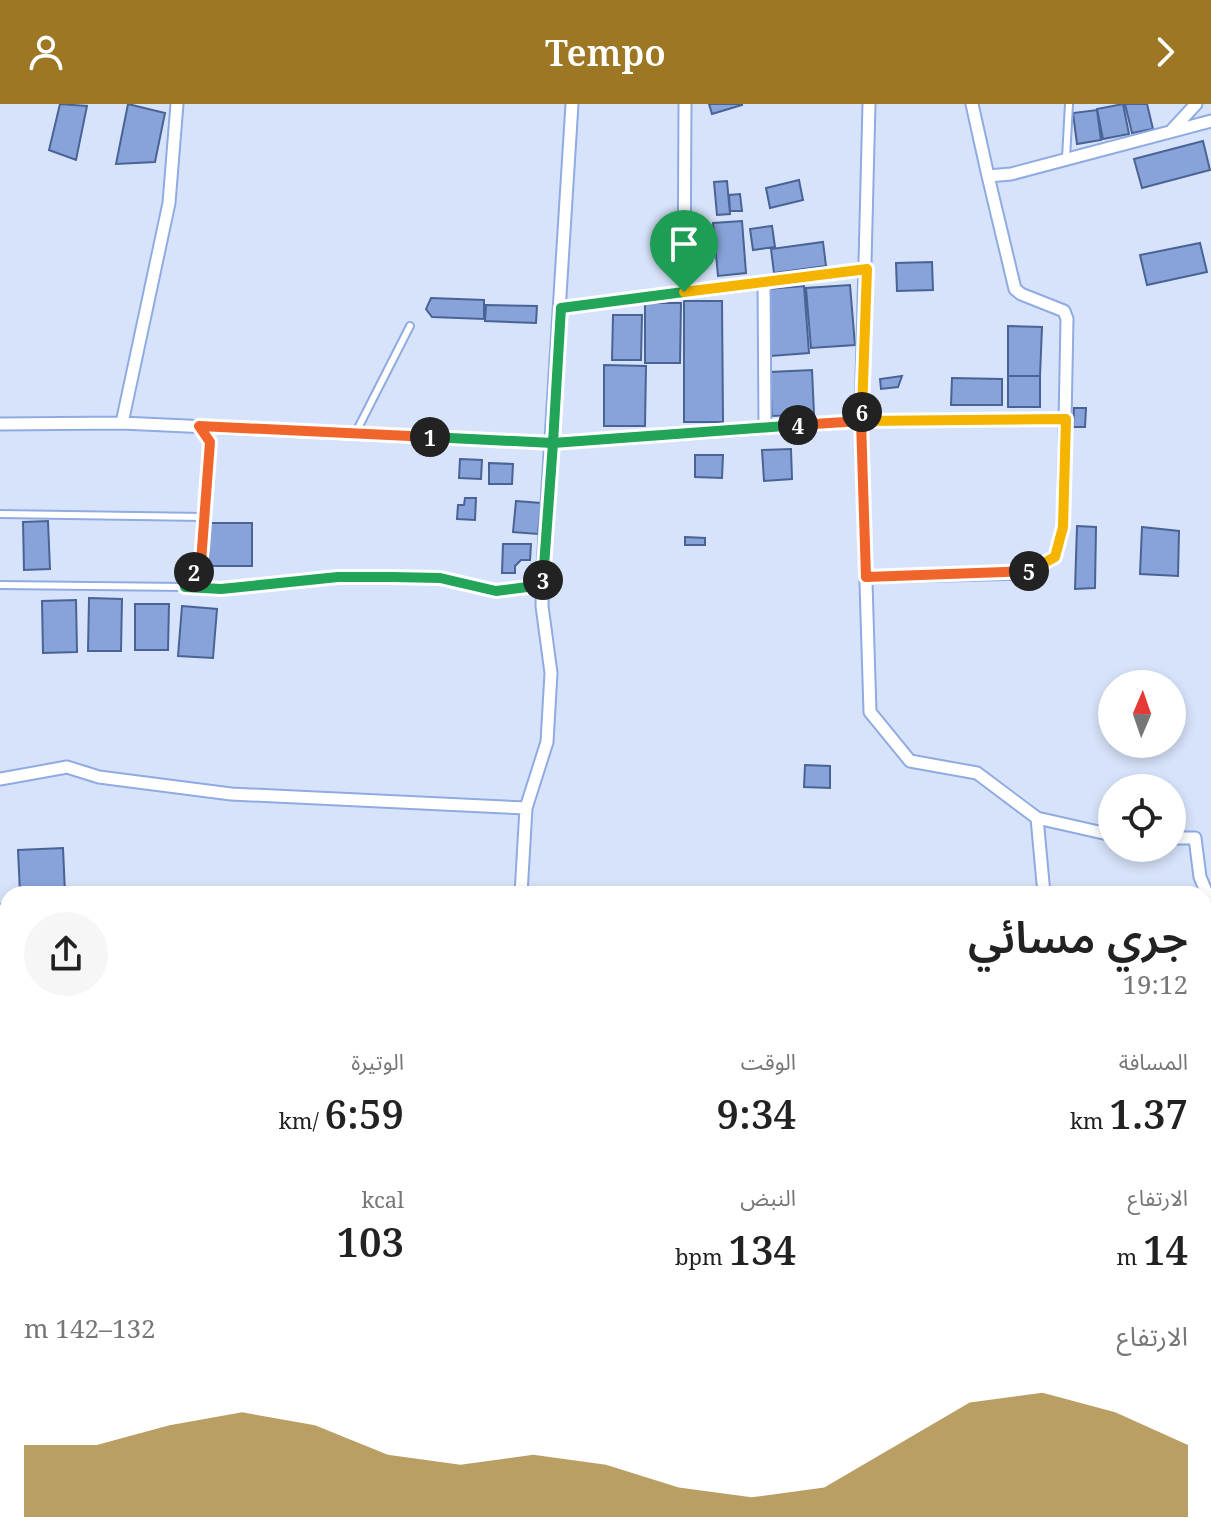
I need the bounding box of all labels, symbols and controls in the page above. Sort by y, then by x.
text: Tempo [545,28,666,77]
icon: person [24,30,68,74]
icon: forward [1143,30,1187,74]
pin [650,210,718,292]
icon: arrive [662,222,706,266]
pin: 6 [842,392,882,432]
text: 6 [856,397,868,427]
pin: 4 [778,405,818,445]
text: 4 [792,410,804,440]
pin: 1 [410,417,450,457]
text: 1 [424,422,436,452]
pin: 5 [1009,551,1049,591]
pin: 2 [174,552,214,592]
text: 5 [1023,556,1035,586]
text: 2 [188,557,200,587]
pin: 3 [523,560,563,600]
text: 3 [537,565,549,595]
north arrow [1098,670,1186,758]
map controls [1098,670,1186,862]
button: locate [1098,774,1186,862]
text: جري مسائي [968,906,1188,966]
button: share [24,912,108,996]
text: 19:12 [1122,966,1188,1002]
text: الوتيرة [351,1046,404,1076]
text: الوقت [741,1046,796,1076]
text: المسافة [1119,1046,1188,1076]
text: 6:59 [325,1086,404,1141]
text: 9:34 [717,1086,796,1141]
text: 1.37 [1109,1086,1188,1141]
text: /km [279,1105,325,1135]
text: km [1070,1105,1109,1135]
text: النبض [740,1182,796,1212]
text: الارتفاع [1128,1182,1188,1212]
text: kcal [362,1184,404,1214]
text: 103 [336,1214,404,1269]
text: 134 [728,1222,796,1277]
text: 14 [1143,1222,1188,1277]
text: bpm [675,1241,728,1271]
text: m [1116,1241,1143,1271]
text: 132–142 m [24,1310,156,1346]
text: الارتفاع [1117,1318,1188,1354]

